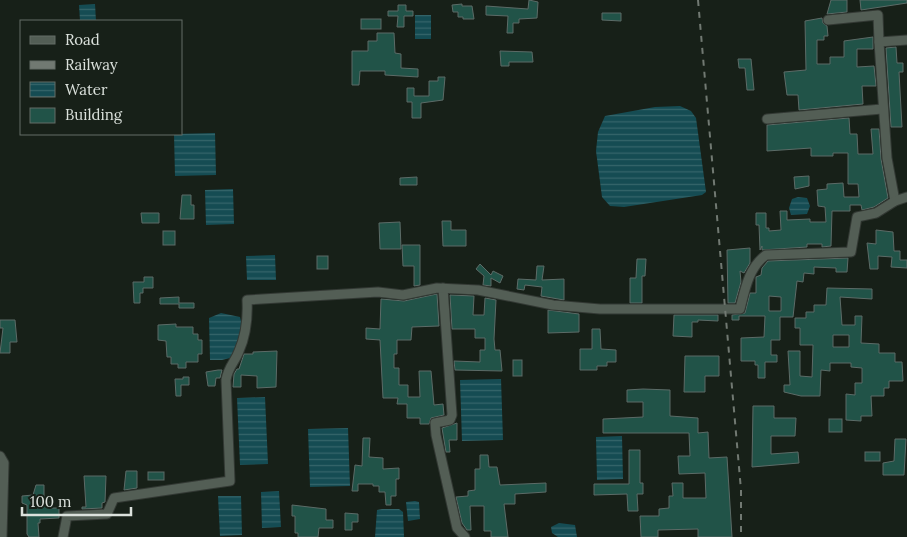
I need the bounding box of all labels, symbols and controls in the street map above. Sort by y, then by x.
legend [20,20,182,135]
text: Road [65,30,100,49]
text: Railway [65,55,118,74]
text: Water [65,80,108,99]
text: Building [65,105,123,124]
scale bar [22,484,131,516]
text: 100 m [30,492,71,511]

